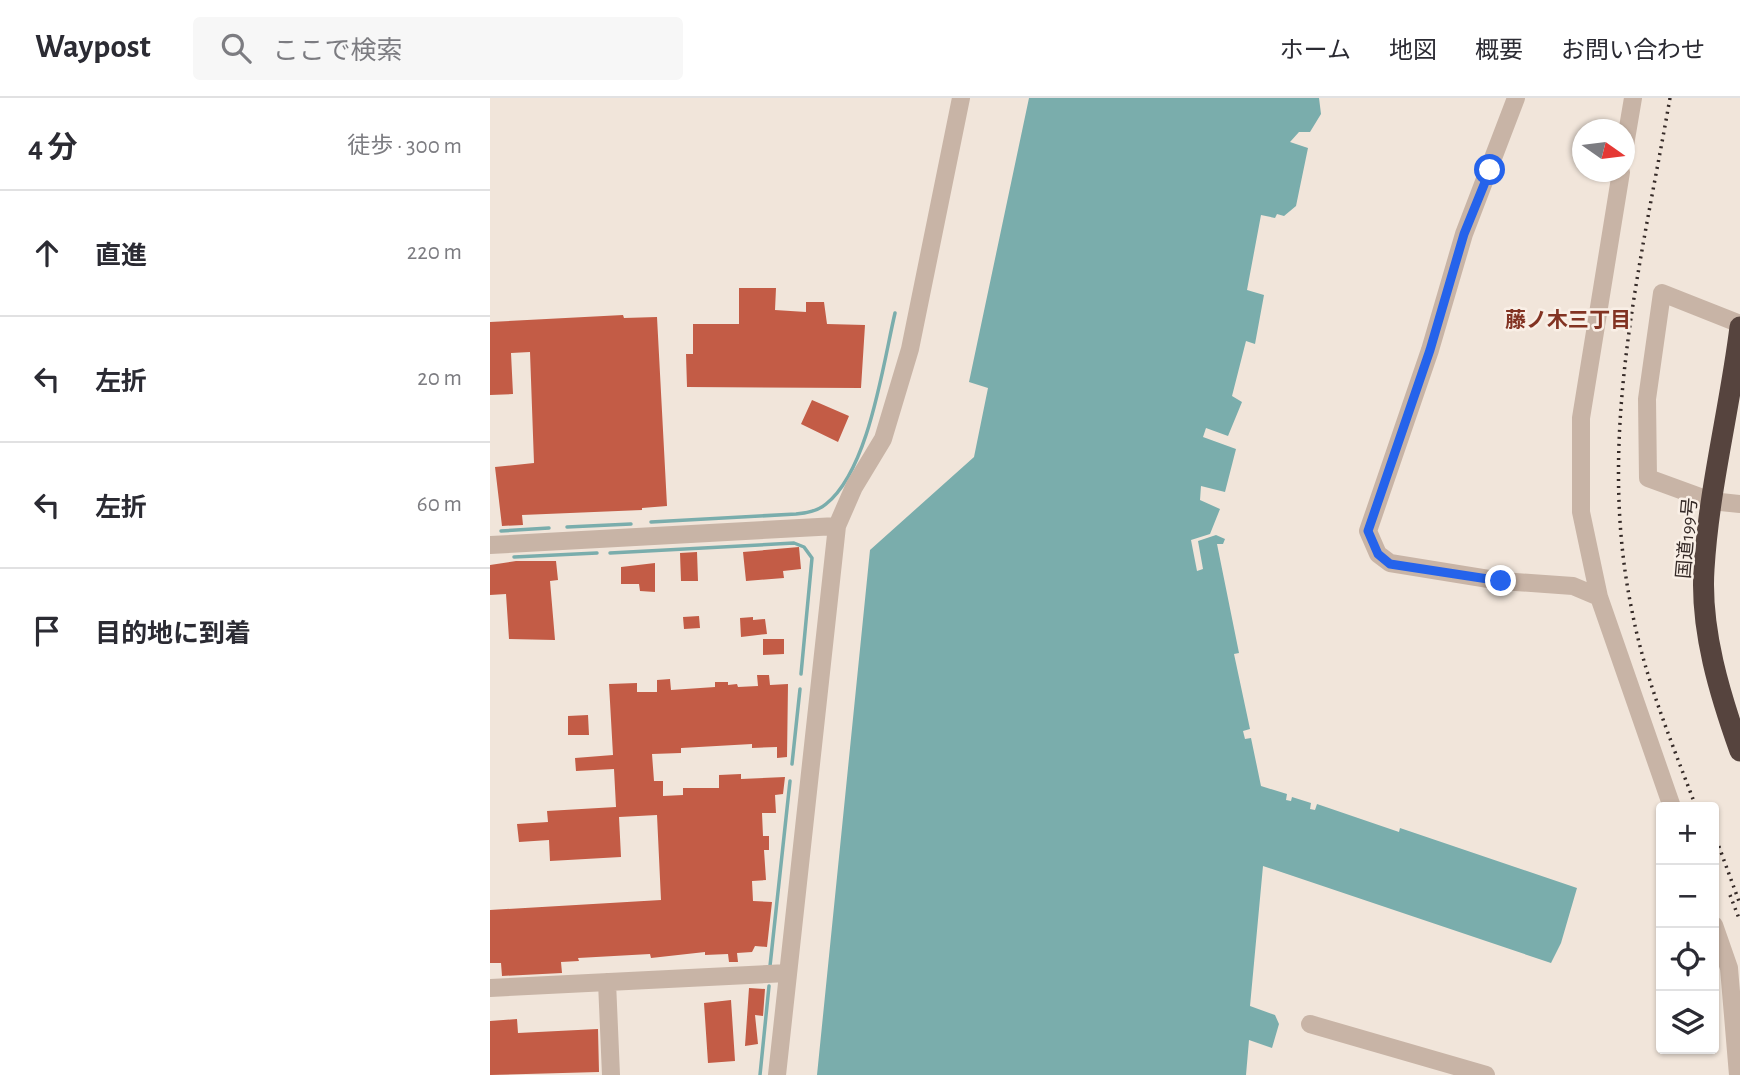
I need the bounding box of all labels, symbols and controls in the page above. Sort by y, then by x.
search box [193,17,683,80]
icon: search [217,29,255,67]
text: Waypost [35,31,151,64]
text: ここで検索 [273,38,403,64]
text: ホーム [1280,39,1351,63]
text: 地図 [1389,39,1437,63]
text: 概要 [1475,39,1523,63]
text: お問い合わせ [1561,39,1705,63]
north arrow [1572,119,1635,182]
text: 4 分 [28,133,78,163]
text: 徒歩 · 300 m [347,135,462,158]
route start [1474,154,1505,185]
icon: ahead [28,234,66,272]
text: 220 m [407,241,462,264]
text: 直進 [95,243,147,269]
district label: 藤ノ木三丁目 [1505,309,1631,331]
icon: left [28,360,66,398]
text: 20 m [417,367,462,390]
text: 左折 [95,369,147,395]
icon: left [28,486,66,524]
text: 60 m [417,493,462,516]
text: 左折 [95,495,147,521]
street label: 国道199号 [1673,497,1701,580]
route end [1485,565,1516,596]
icon: arrive [28,612,66,650]
text: 目的地に到着 [95,621,251,647]
map controls [1656,802,1719,1054]
button: + [1656,802,1719,865]
button: − [1656,865,1719,928]
button: locate [1656,928,1719,991]
button: layers [1656,991,1719,1054]

